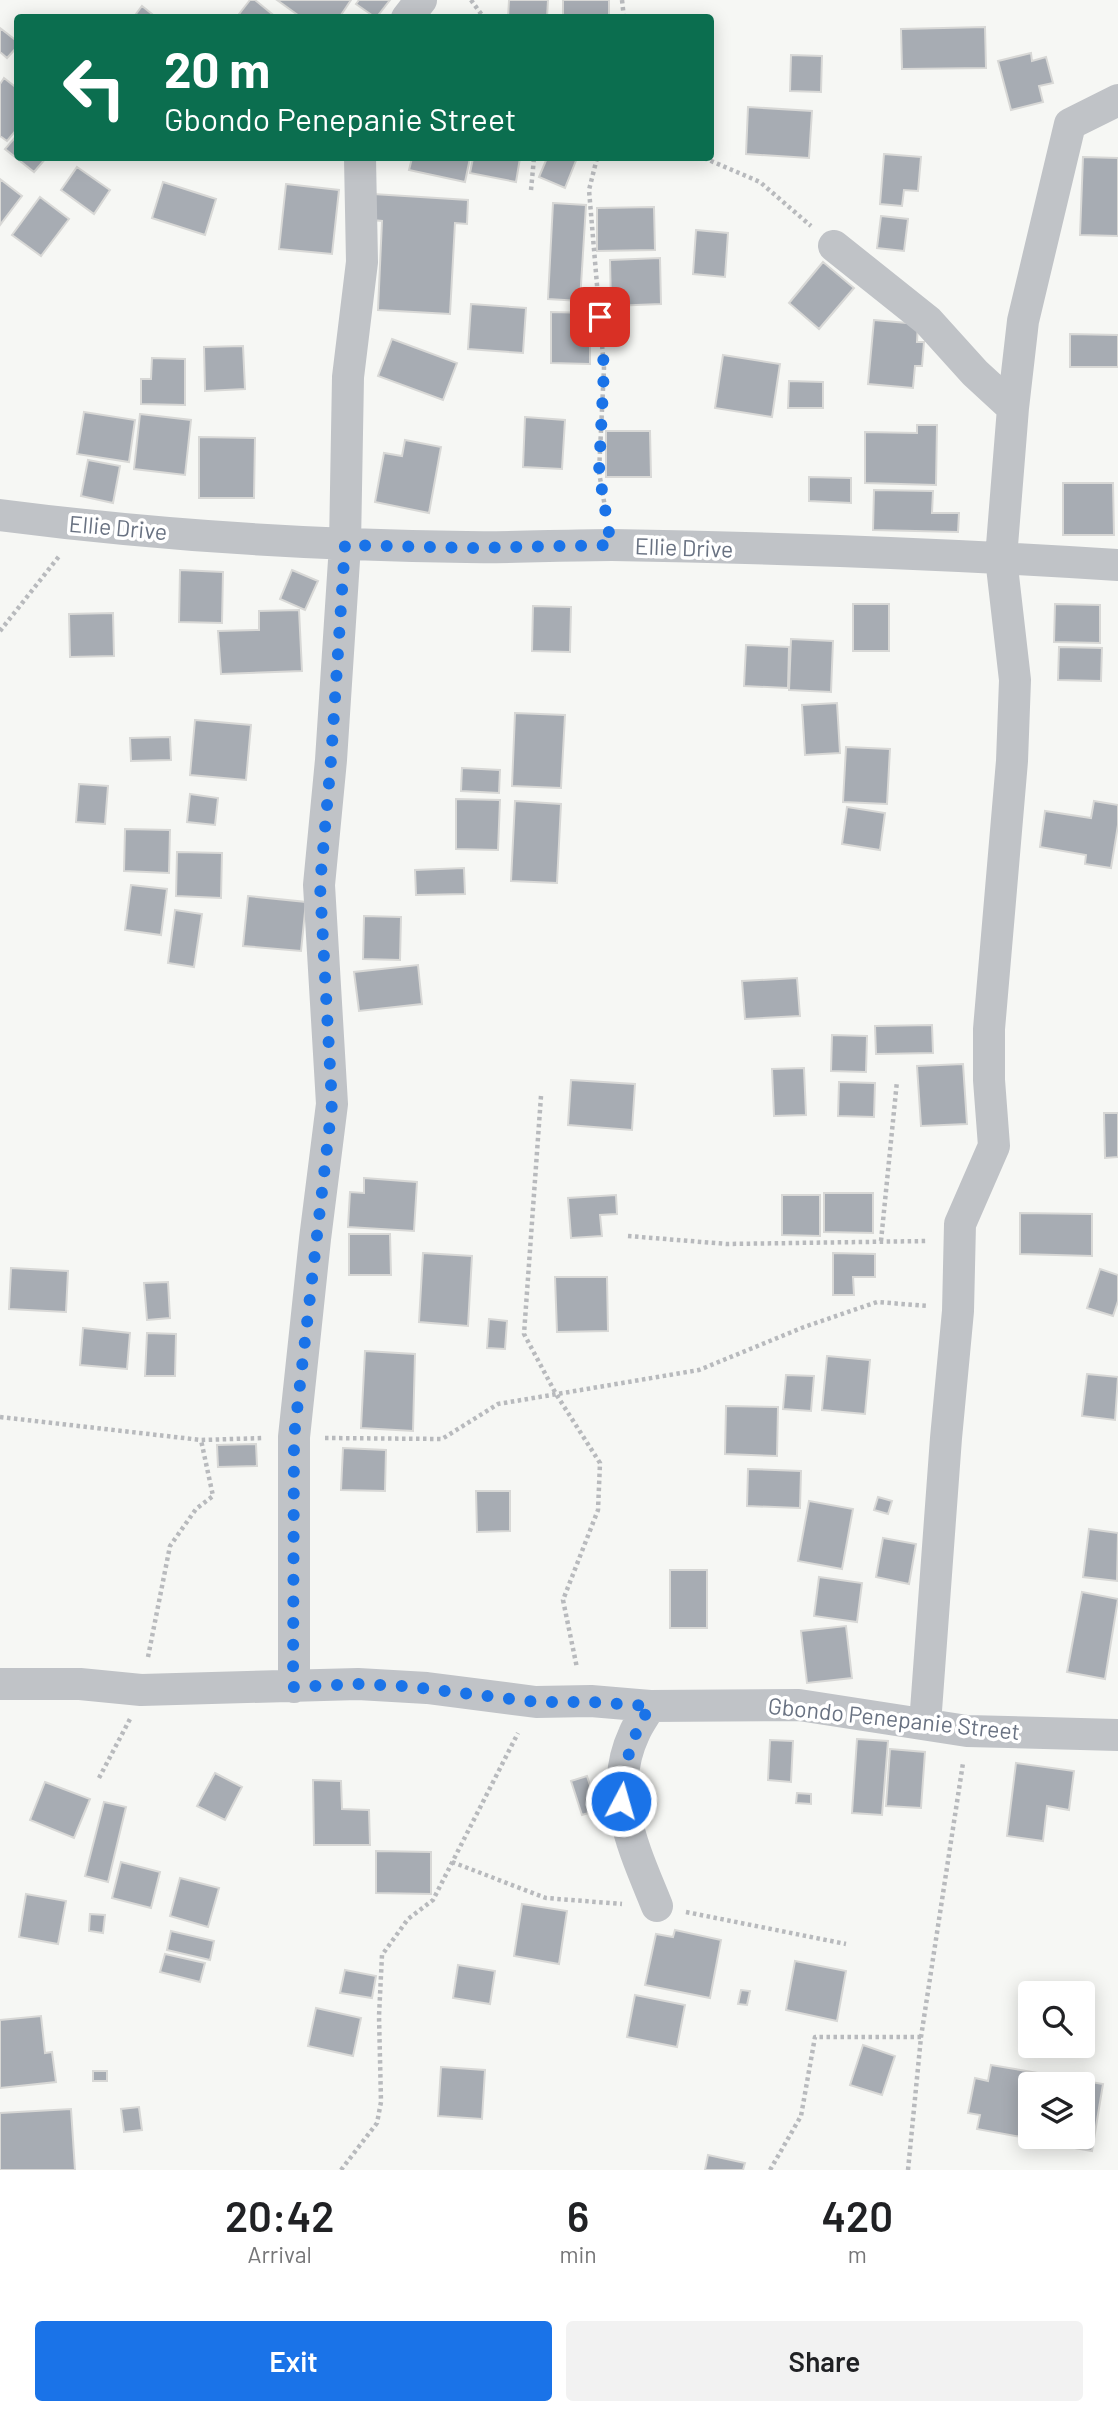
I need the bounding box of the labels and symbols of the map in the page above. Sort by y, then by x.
pin [570,287,630,347]
street label: Ellie Drive [68,509,168,545]
street label: Ellie Drive [634,531,734,563]
street label: Gbondo Penepanie Street [767,1691,1022,1745]
position arrow [584,1764,658,1838]

